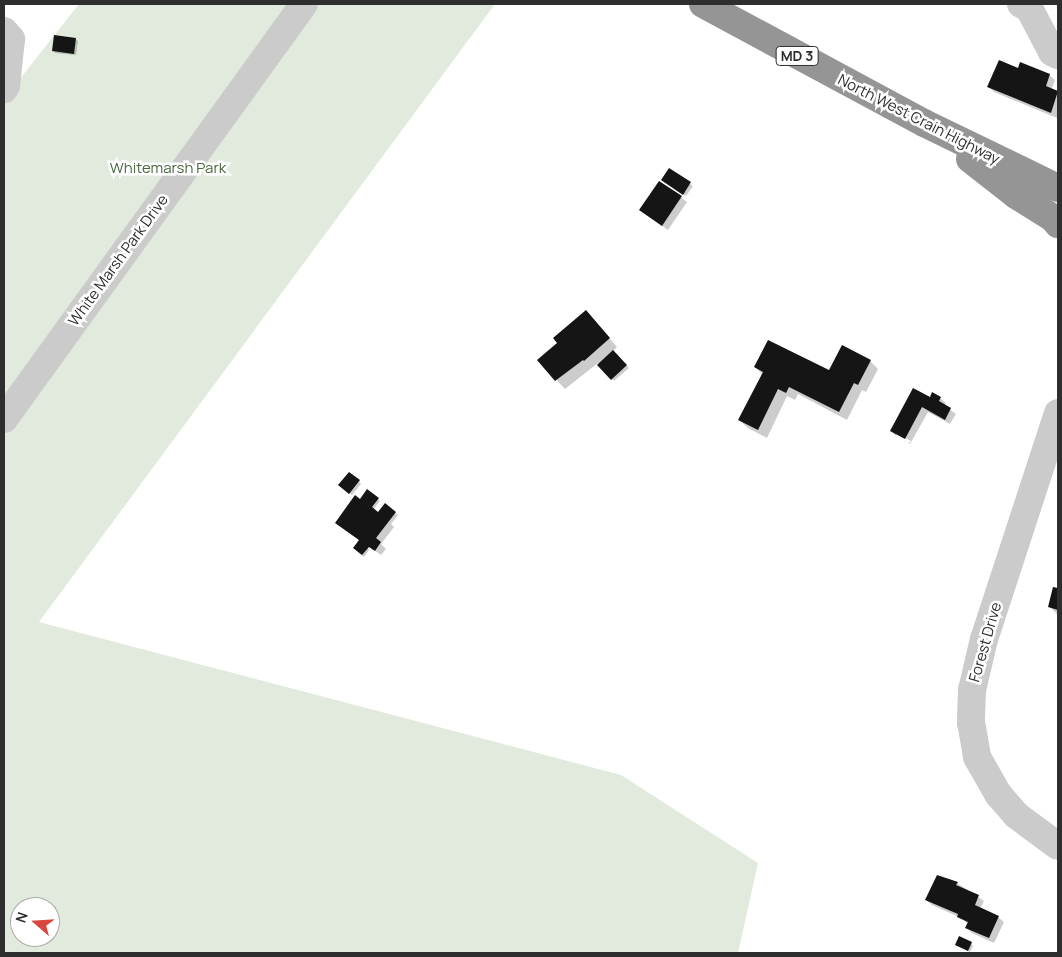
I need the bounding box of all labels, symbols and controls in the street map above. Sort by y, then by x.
road number: MD 3 [774,44,820,68]
street label: North West Crain Highway [835,70,1003,168]
park label: Whitemarsh Park [110,159,226,177]
street label: White Marsh Park Drive [64,191,172,329]
street label: Forest Drive [965,600,1005,684]
north arrow [10,897,60,947]
text: N [11,909,32,925]

